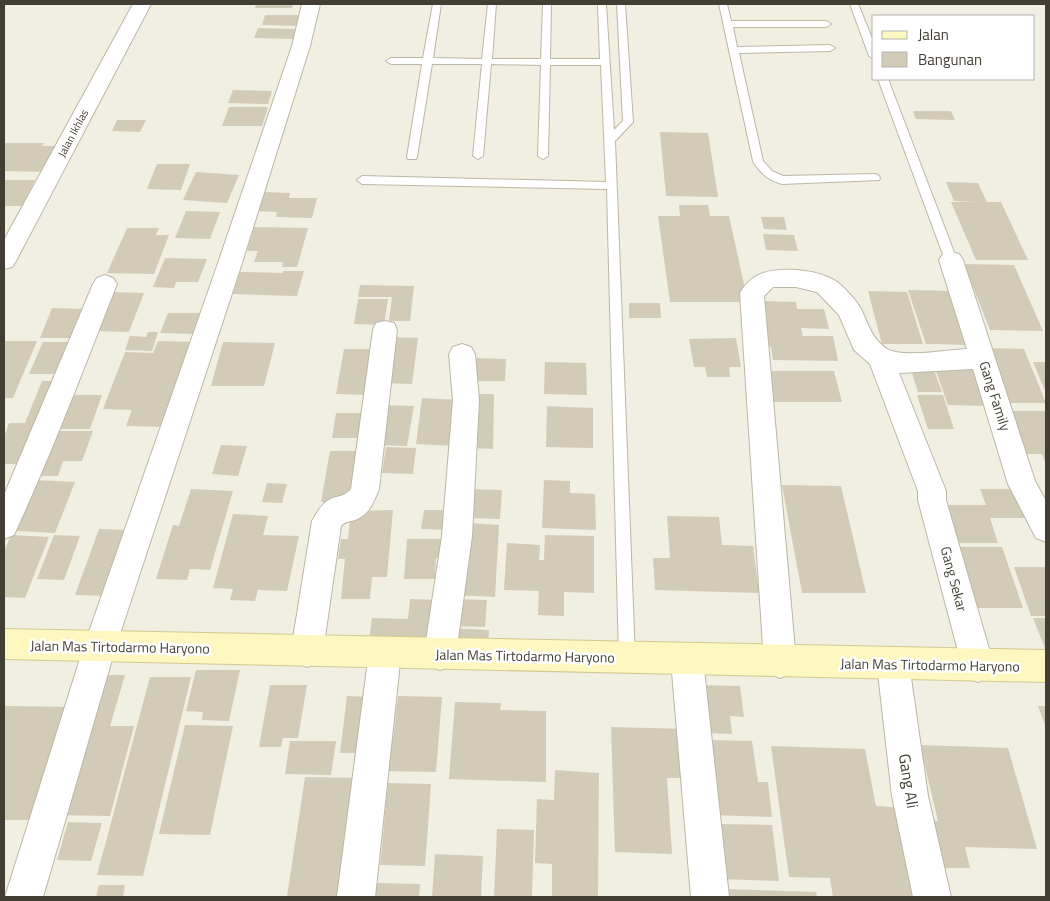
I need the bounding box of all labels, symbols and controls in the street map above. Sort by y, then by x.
legend [872,15,1035,80]
text: Jalan [918,23,949,46]
text: Bangunan [918,48,982,71]
street label: Jalan Ikhlas [54,106,92,160]
street label: Gang Family [974,358,1017,434]
street label: Gang Sekar [936,544,973,614]
street label: Jalan Mas Tirtodarmo Haryono [30,634,210,659]
street label: Jalan Mas Tirtodarmo Haryono [435,643,615,668]
street label: Jalan Mas Tirtodarmo Haryono [840,652,1020,677]
street label: Gang Ali [893,752,925,810]

